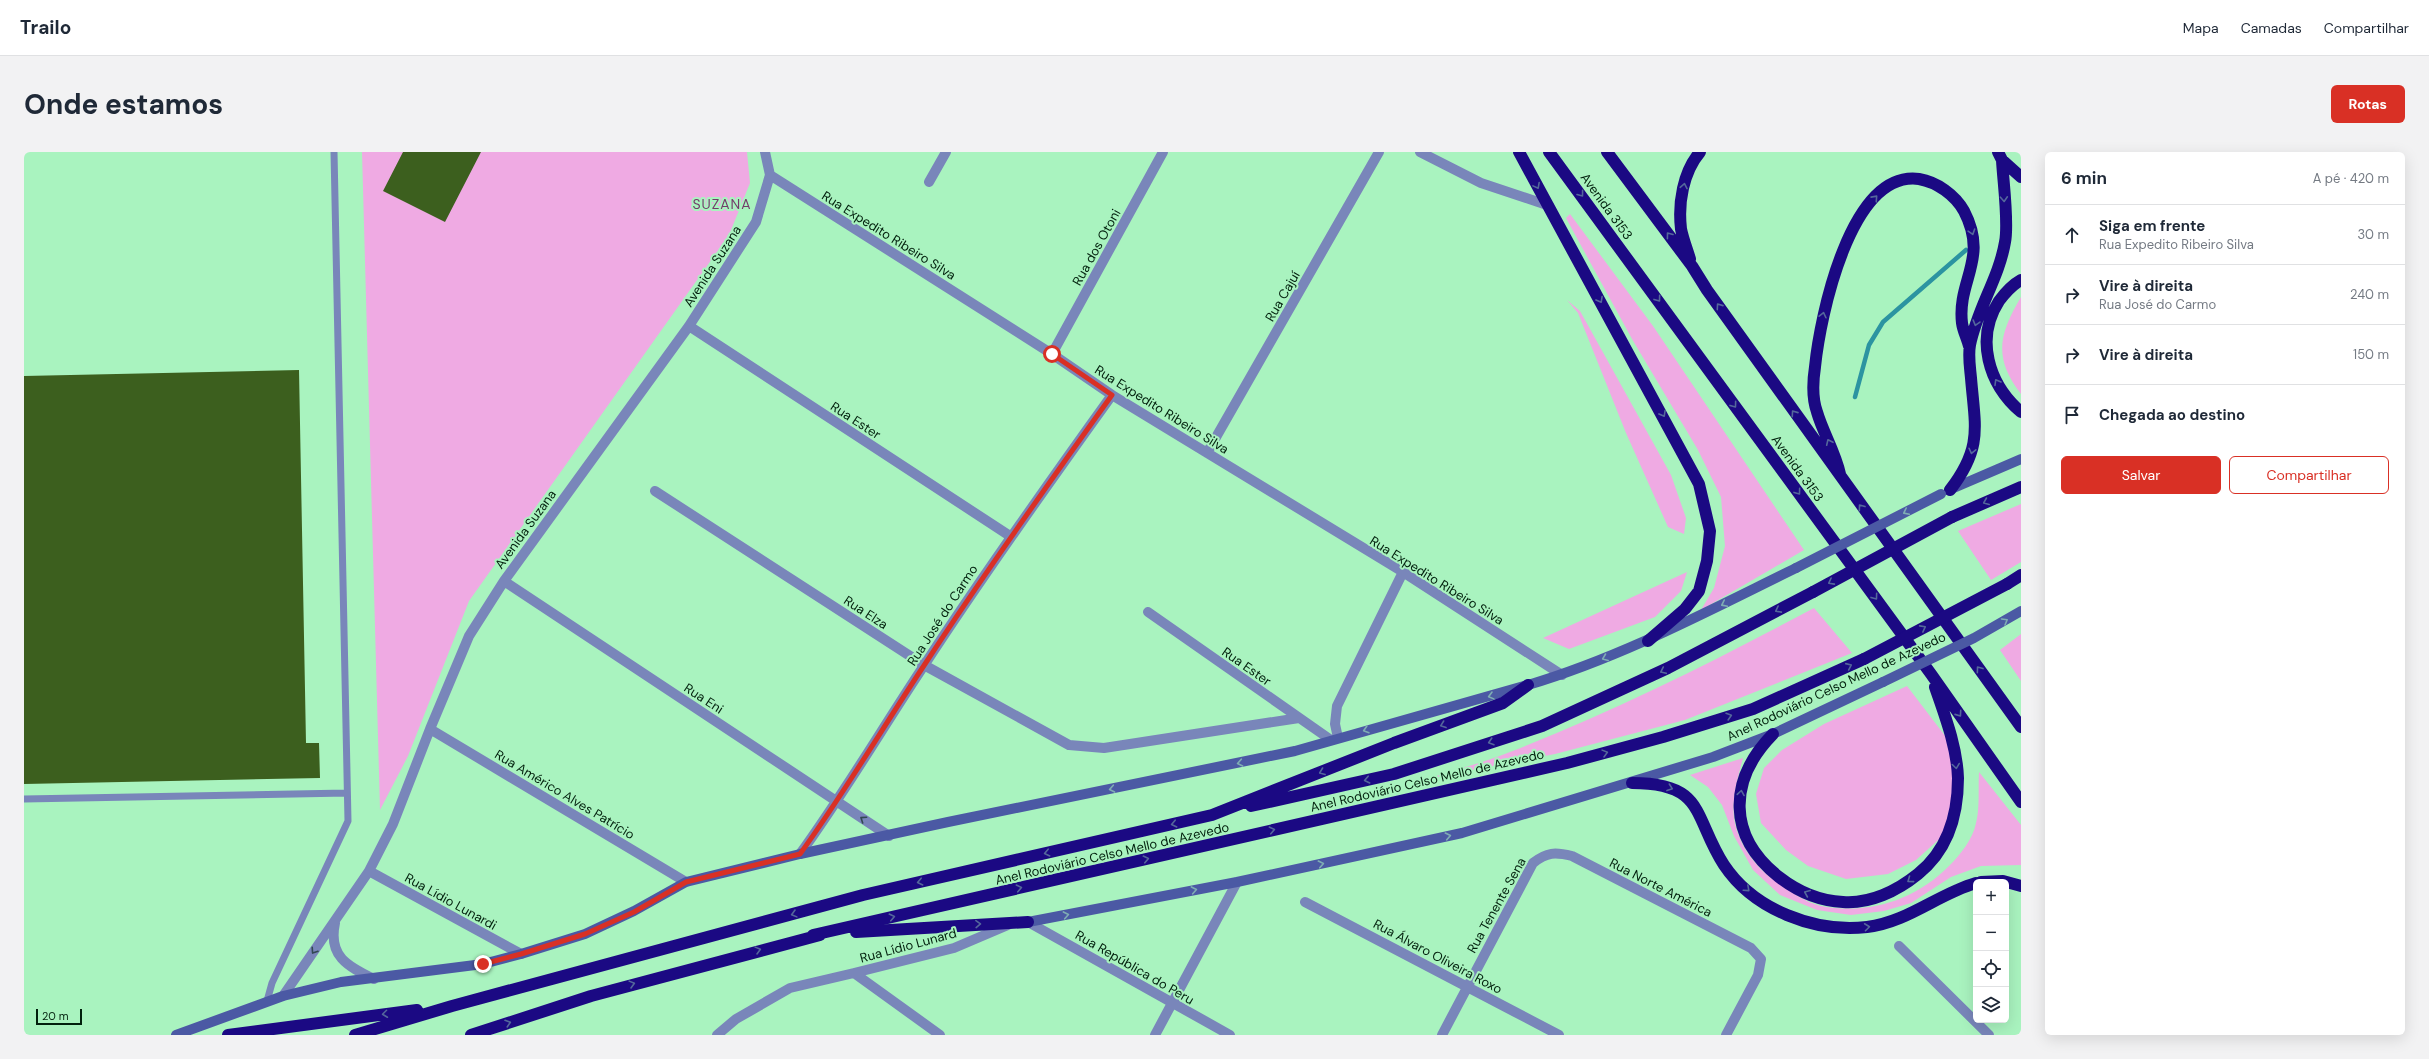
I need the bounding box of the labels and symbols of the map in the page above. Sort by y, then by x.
street label: Avenida 3153 [1577,170,1636,243]
one-way arrow [1533,182,1540,190]
one-way arrow [1679,183,1687,190]
street label: Rua Expedito Ribeiro Silva [819,187,959,284]
one-way arrow [1576,190,1583,197]
district label: SUZANA [692,195,752,213]
one-way arrow [1870,195,1877,202]
one-way arrow [2000,196,2008,202]
street label: Rua dos Otoni [1068,206,1124,288]
street label: Avenida Suzana [680,222,745,310]
one-way arrow [1967,229,1976,236]
one-way arrow [1667,233,1674,240]
street label: Rua Cajuí [1261,268,1304,325]
one-way arrow [1653,295,1660,302]
one-way arrow [1596,296,1603,303]
one-way arrow [1717,304,1724,311]
one-way arrow [1819,312,1827,318]
one-way arrow [1972,320,1981,327]
route start [1043,345,1061,363]
street label: Rua Expedito Ribeiro Silva [1092,361,1232,458]
one-way arrow [1994,379,2001,386]
street label: Rua Ester [827,398,884,443]
one-way arrow [1729,400,1736,407]
one-way arrow [1658,410,1665,417]
one-way arrow [1792,410,1799,417]
street label: Avenida 3153 [1768,432,1827,505]
one-way arrow [1826,438,1834,446]
one-way arrow [1968,448,1977,455]
street label: Avenida Suzana [491,486,560,572]
one-way arrow [1793,488,1800,495]
one-way arrow [1983,497,1990,505]
one-way arrow [1859,504,1866,511]
one-way arrow [1903,507,1910,514]
street label: Rua Expedito Ribeiro Silva [1367,532,1507,629]
street label: Rua José do Carmo [903,561,982,669]
one-way arrow [1828,577,1835,584]
street label: Rua Elza [841,592,891,633]
one-way arrow [1870,593,1877,600]
one-way arrow [1720,599,1728,606]
one-way arrow [1775,605,1782,613]
one-way arrow [2001,618,2008,625]
one-way arrow [1919,625,1926,633]
street label: Anel Rodoviário Celso Mello de Azevedo [1724,628,1949,745]
street label: Rua Ester [1219,643,1275,690]
one-way arrow [1602,653,1609,661]
one-way arrow [1845,662,1852,670]
one-way arrow [1660,666,1667,674]
one-way arrow [1976,666,1983,673]
street label: Rua Eni [681,679,727,717]
one-way arrow [1488,691,1494,699]
one-way arrow [1954,710,1962,717]
one-way arrow [1726,712,1733,721]
one-way arrow [1440,721,1447,729]
one-way arrow [1362,725,1369,734]
one-way arrow [1488,737,1495,746]
street label: Anel Rodoviário Celso Mello de Azevedo [1308,745,1546,816]
street label: Rua Américo Alves Patrício [492,746,638,843]
one-way arrow [1601,749,1608,758]
one-way arrow [1237,758,1243,766]
one-way arrow [1951,763,1960,769]
one-way arrow [1318,767,1325,775]
one-way arrow [1364,775,1370,783]
one-way arrow [1109,784,1116,792]
one-way arrow [1666,784,1673,792]
one-way arrow [1736,790,1745,796]
one-way arrow [861,817,868,824]
street label: Anel Rodoviário Celso Mello de Azevedo [993,818,1231,889]
one-way arrow [1171,819,1177,827]
one-way arrow [1269,827,1275,835]
one-way arrow [1445,833,1451,841]
one-way arrow [1044,848,1050,856]
street label: Rua Tenente Sena [1463,854,1530,956]
street label: Rua Norte América [1607,854,1715,921]
one-way arrow [1142,856,1149,864]
one-way arrow [1318,860,1324,868]
street label: Rua Lídio Lunardi [402,869,500,934]
one-way arrow [1908,875,1915,882]
one-way arrow [917,877,924,886]
one-way arrow [1742,884,1750,891]
one-way arrow [1016,885,1022,893]
one-way arrow [1190,887,1197,895]
one-way arrow [1803,890,1811,898]
one-way arrow [791,909,798,917]
one-way arrow [1063,911,1069,919]
one-way arrow [889,914,895,922]
street label: Rua Álvaro Oliveira Roxo [1370,914,1506,998]
one-way arrow [975,920,981,928]
one-way arrow [1864,923,1870,932]
street label: Rua Lídio Lunard [858,924,958,967]
street label: Rua República do Peru [1072,927,1197,1008]
one-way arrow [311,947,319,954]
one-way arrow [755,947,761,955]
route end [474,955,492,973]
one-way arrow [629,981,636,989]
scale bar [36,1007,82,1026]
one-way arrow [382,1009,388,1018]
one-way arrow [505,1019,512,1028]

